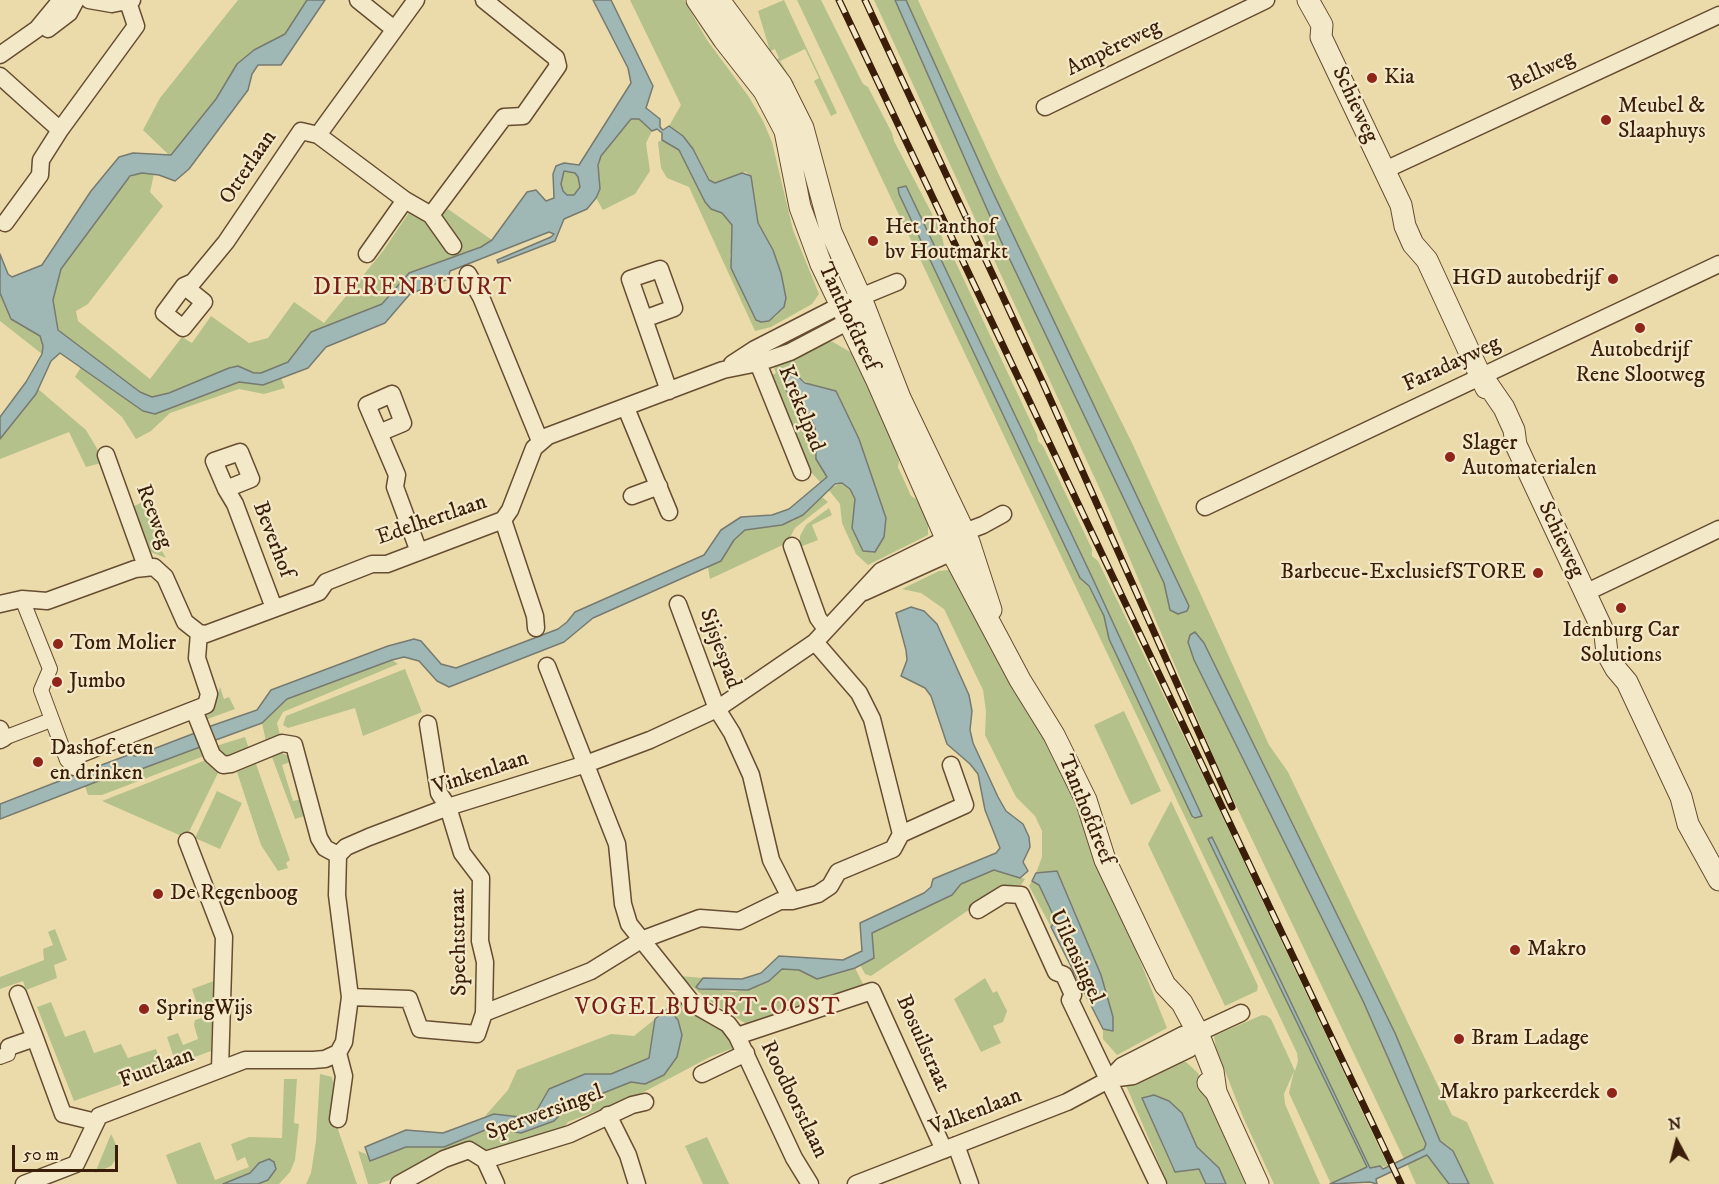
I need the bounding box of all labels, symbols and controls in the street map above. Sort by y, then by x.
street label: Ampèreweg [1062,15,1166,83]
street label: Bellweg [1505,45,1579,99]
street label: Schieweg [1325,63,1383,147]
place label: Kia [1384,65,1414,91]
marker: Kia [1365,71,1379,85]
place label: Meubel & Slaaphuys [1618,94,1706,146]
marker: Meubel & Slaaphuys [1599,113,1613,127]
street label: Otterlaan [215,126,283,210]
place label: Het Tanthof bv Houtmarkt [885,215,1008,266]
marker: Het Tanthof bv Houtmarkt [866,234,880,248]
street label: Tanthofdreef [811,259,883,375]
place label: HGD autobedrijf [1452,266,1601,292]
marker: HGD autobedrijf [1606,272,1620,286]
district label: DIERENBUURT [313,275,513,303]
marker: Autobedrijf Rene Slootweg [1633,321,1647,335]
street label: Faradayweg [1399,331,1505,399]
place label: Autobedrijf Rene Slootweg [1575,338,1705,390]
street label: Krekelpad [771,362,829,456]
place label: Slager Automaterialen [1462,431,1597,482]
marker: Slager Automaterialen [1443,450,1457,464]
street label: Reeweg [129,481,177,553]
street label: Edelhertlaan [373,490,491,552]
street label: Beverhof [246,498,298,582]
street label: Schieweg [1531,498,1589,582]
place label: Barbecue-ExclusiefSTORE [1280,560,1526,586]
marker: Barbecue-ExclusiefSTORE [1531,566,1545,580]
marker: Idenburg Car Solutions [1614,601,1628,615]
street label: Sijsjespad [692,606,746,692]
place label: Idenburg Car Solutions [1562,618,1680,670]
place label: Tom Molier [70,631,176,657]
marker: Tom Molier [51,637,65,651]
place label: Jumbo [69,669,125,695]
marker: Jumbo [50,675,64,689]
place label: Dashof eten en drinken [50,736,154,788]
street label: Vinkenlaan [430,746,532,802]
street label: Tanthofdreef [1051,751,1119,869]
marker: Dashof eten en drinken [31,755,45,769]
place label: De Regenboog [170,881,298,907]
marker: De Regenboog [151,887,165,901]
street label: Spechtstraat [446,888,474,996]
street label: Uilensingel [1042,906,1108,1008]
place label: Makro [1527,937,1586,963]
marker: Makro [1508,943,1522,957]
street label: Bosuilstraat [889,991,955,1097]
district label: VOGELBUURT-OOST [575,995,841,1023]
place label: SpringWijs [156,996,253,1022]
marker: SpringWijs [137,1002,151,1016]
place label: Bram Ladage [1471,1026,1589,1052]
marker: Bram Ladage [1452,1032,1466,1046]
street label: Roodborstlaan [753,1037,833,1163]
street label: Fuutlaan [116,1043,198,1095]
place label: Makro parkeerdek [1440,1080,1600,1106]
street label: Sperwersingel [483,1081,607,1147]
street label: Valkenlaan [926,1083,1026,1143]
marker: Makro parkeerdek [1605,1086,1619,1100]
north arrow [1647,1112,1707,1172]
text: N [1667,1113,1683,1135]
scale bar [15,1133,122,1171]
text: 50 m [23,1144,59,1166]

